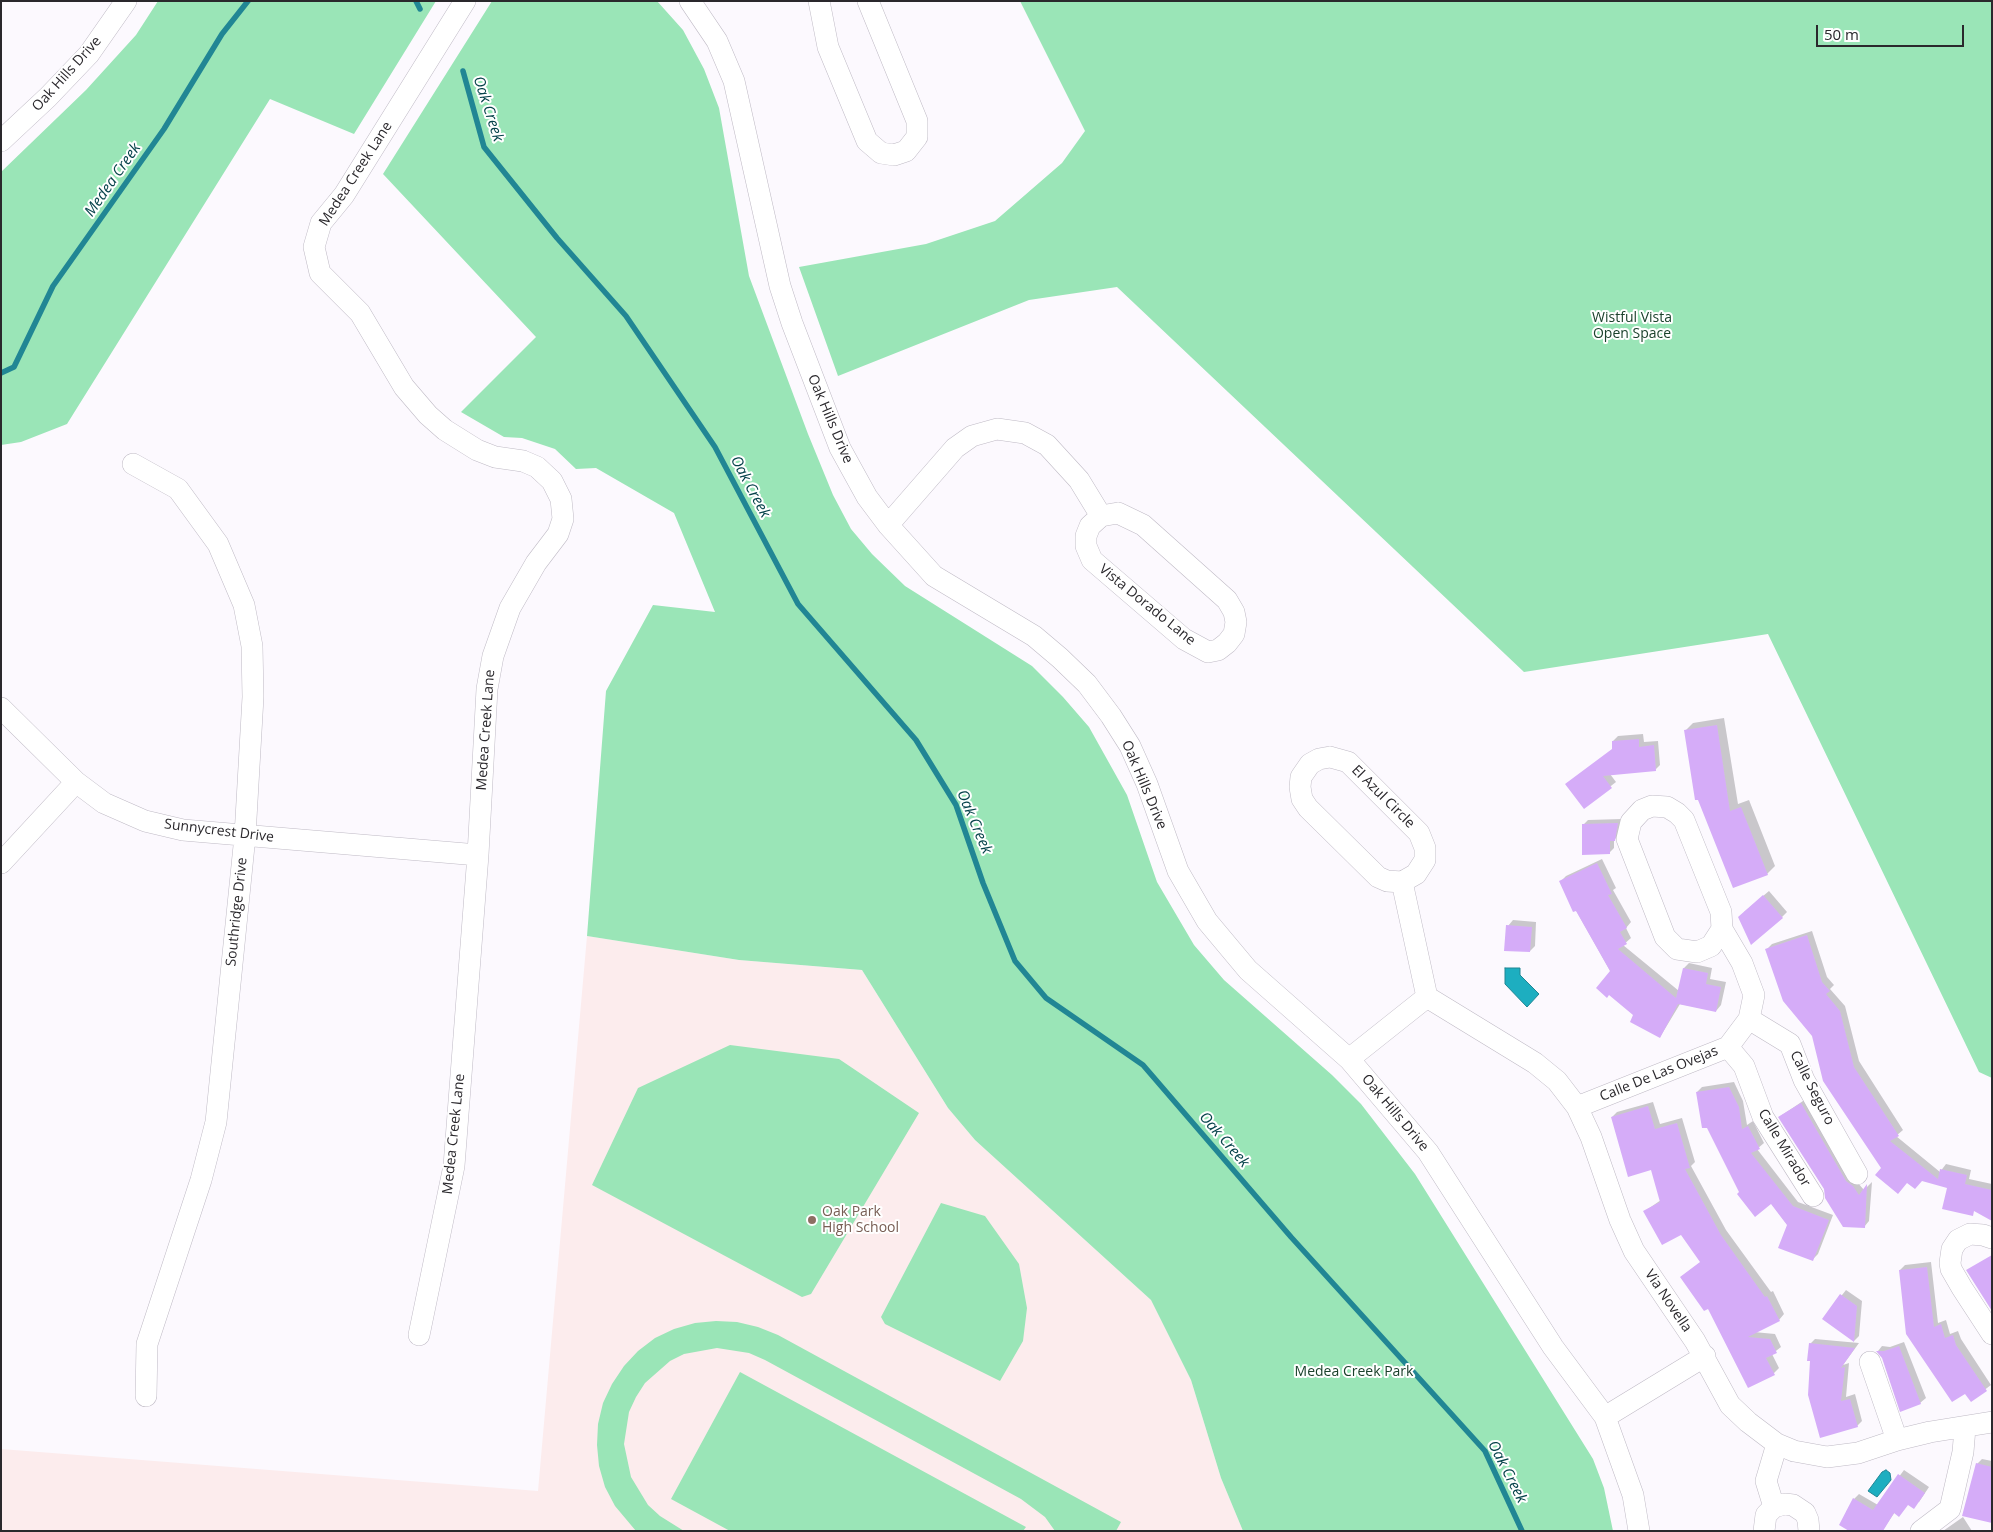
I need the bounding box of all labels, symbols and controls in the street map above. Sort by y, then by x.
scale bar [1818,15,1966,47]
text: 50 m [1824,24,1859,44]
street label: Oak Hills Drive [29,33,105,115]
water label: Oak Creek [469,74,507,144]
street label: Medea Creek Lane [316,119,396,229]
water label: Medea Creek [81,140,145,220]
park label: Wistful Vista Open Space [1592,310,1672,342]
street label: Oak Hills Drive [804,372,856,466]
water label: Oak Creek [726,453,774,521]
street label: Vista Dorado Lane [1095,561,1199,649]
street label: Medea Creek Lane [473,669,499,791]
street label: Oak Hills Drive [1118,738,1170,832]
street label: El Azul Circle [1348,762,1418,832]
water label: Oak Creek [953,787,995,857]
street label: Sunnycrest Drive [163,816,275,846]
street label: Southridge Drive [223,857,251,967]
street label: Calle De Las Ovejas [1597,1043,1721,1105]
street label: Calle Seguro [1786,1048,1838,1128]
street label: Oak Hills Drive [1358,1071,1432,1155]
street label: Medea Creek Lane [439,1073,469,1195]
street label: Calle Mirador [1754,1106,1814,1190]
water label: Oak Creek [1195,1109,1253,1171]
place label: Oak Park High School [822,1204,899,1236]
marker: Oak Park High School [806,1214,818,1226]
street label: Via Novella [1641,1266,1695,1336]
park label: Medea Creek Park [1295,1364,1413,1380]
water label: Oak Creek [1484,1438,1530,1506]

